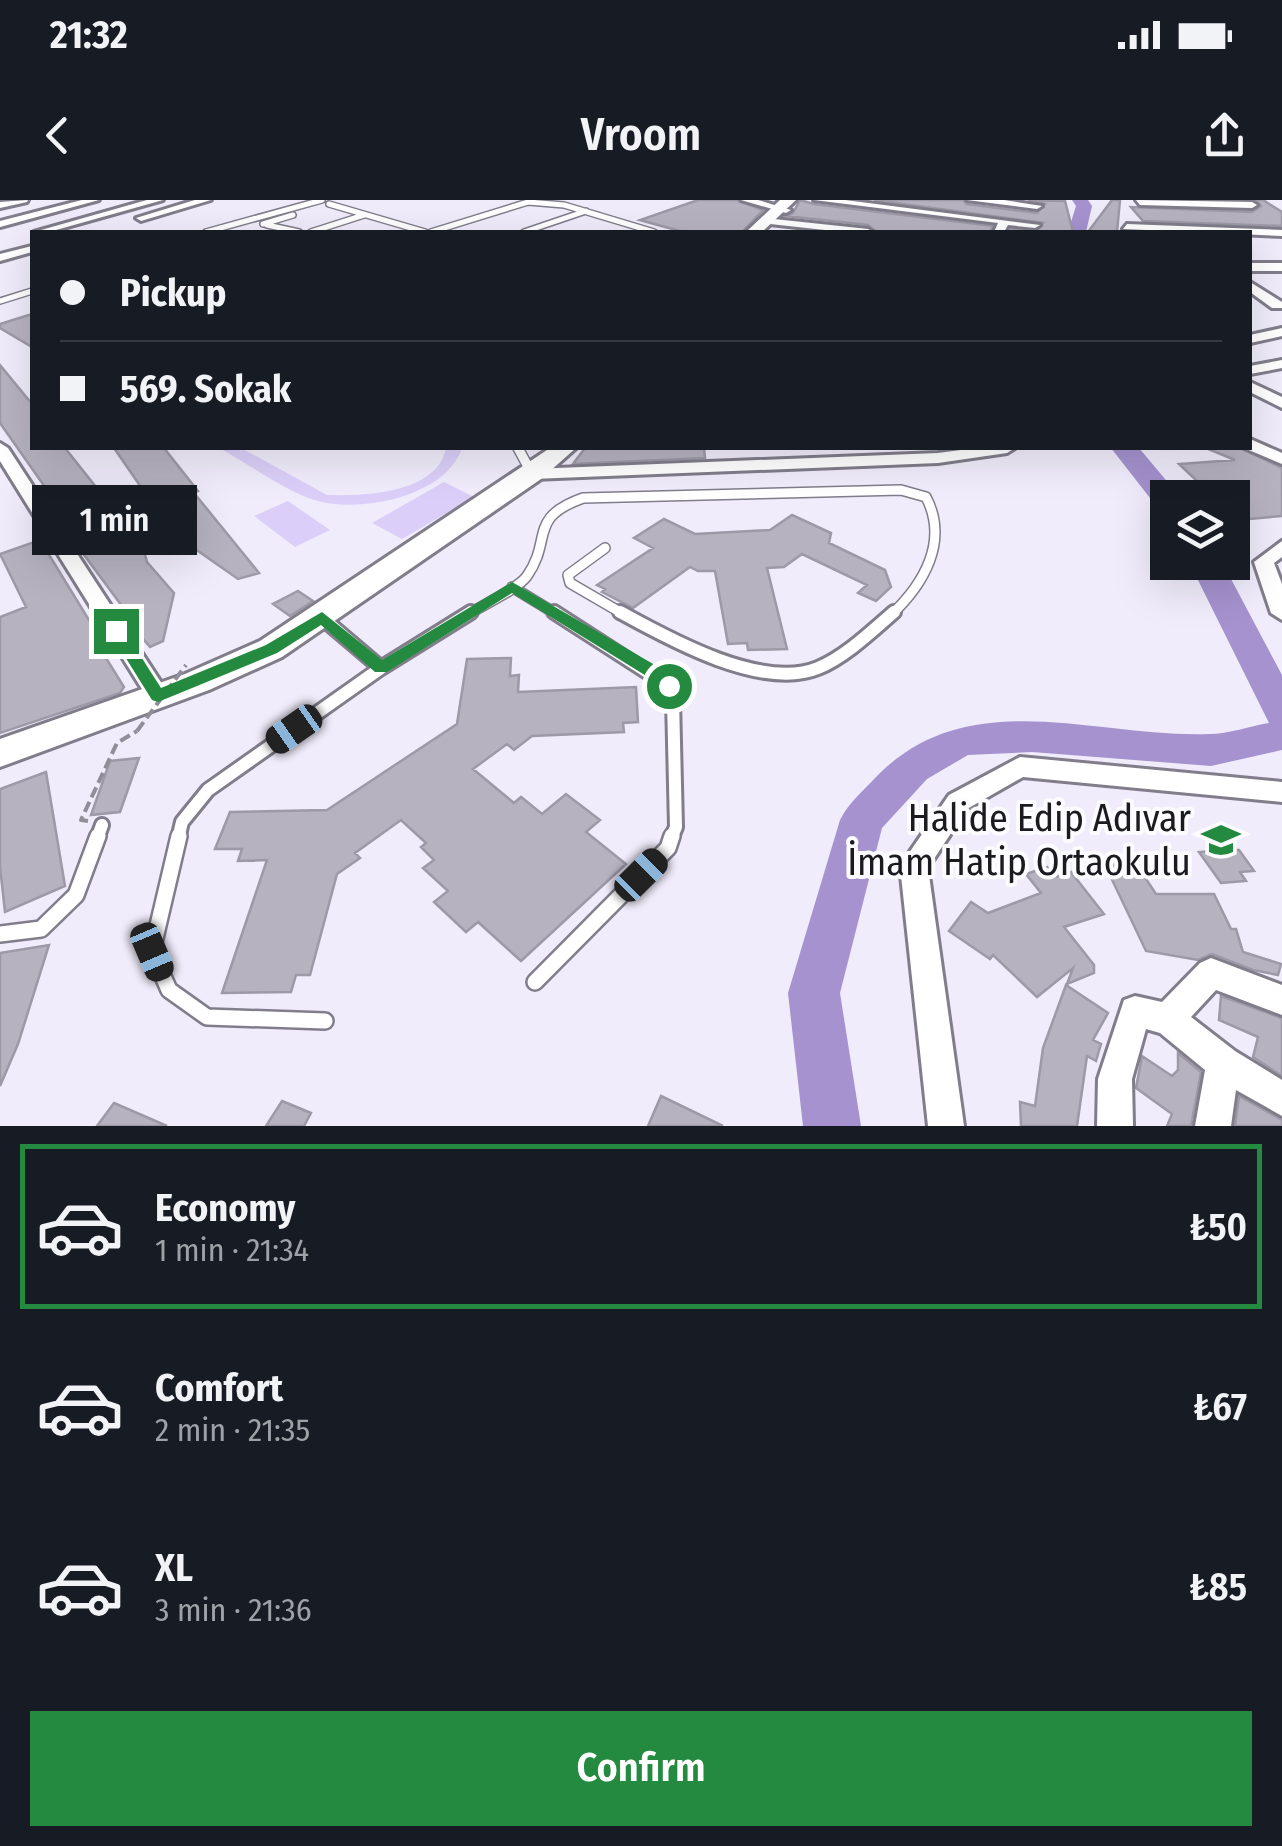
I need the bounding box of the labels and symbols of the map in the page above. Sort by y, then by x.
callout: 1 min [34,486,198,556]
route end [94,609,139,654]
route start [647,664,692,709]
car [261,700,327,758]
place label: Halide Edip Adıvar İmam Hatip Ortaokulu [847,795,1191,885]
school or university icon: Halide Edip Adıvar İmam Hatip Ortaokulu [1200,819,1242,861]
car [609,843,673,907]
car [126,919,178,985]

